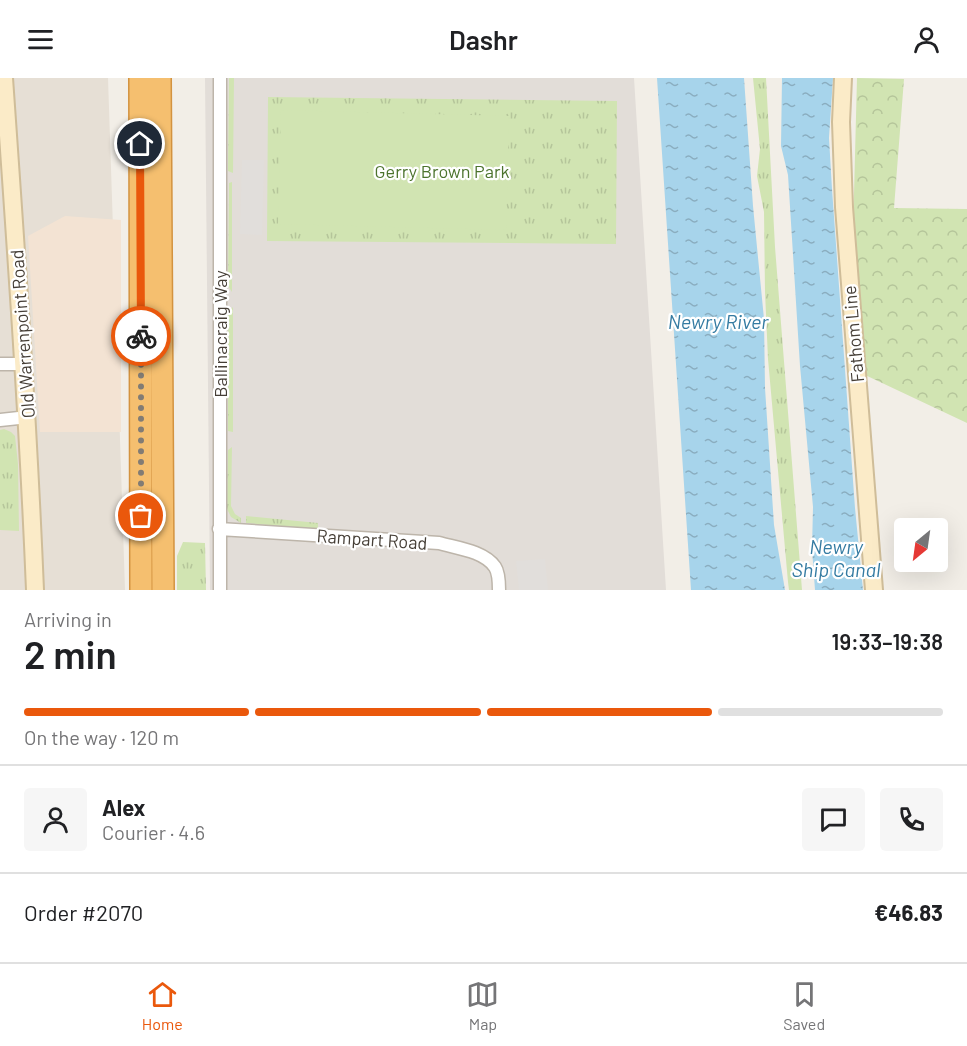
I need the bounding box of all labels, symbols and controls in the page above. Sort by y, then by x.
icon: menu [24,23,57,56]
text: Dashr [449,23,518,55]
icon: person [910,23,943,56]
pin [114,118,165,169]
icon: home [123,127,156,160]
park label: Gerry Brown Park [375,160,509,182]
street label: Old Warrenpoint Road [5,249,39,419]
street label: Ballinacraig Way [209,270,231,398]
street label: Fathom Line [838,285,868,383]
courier [111,306,171,366]
water label: Newry River [668,309,769,333]
icon: bike [125,320,158,353]
pin [115,490,166,541]
icon: bag [124,499,157,532]
north arrow [894,518,948,572]
map controls [894,518,948,572]
street label: Rampart Road [316,524,428,554]
water label: Newry Ship Canal [791,534,881,581]
text: Arriving in [24,607,112,631]
text: 19:33–19:38 [832,628,943,654]
text: 2 min [24,630,117,677]
text: On the way · 120 m [24,725,179,749]
button: person [24,788,87,851]
button: chat [802,788,865,851]
button: phone [880,788,943,851]
text: Alex [102,794,145,820]
text: Courier · 4.6 [102,820,205,844]
text: Order #2070 [24,899,143,925]
text: €46.83 [874,899,943,925]
tab: Home [142,978,183,1033]
tab: Map [466,978,499,1033]
tab: Saved [783,978,825,1033]

